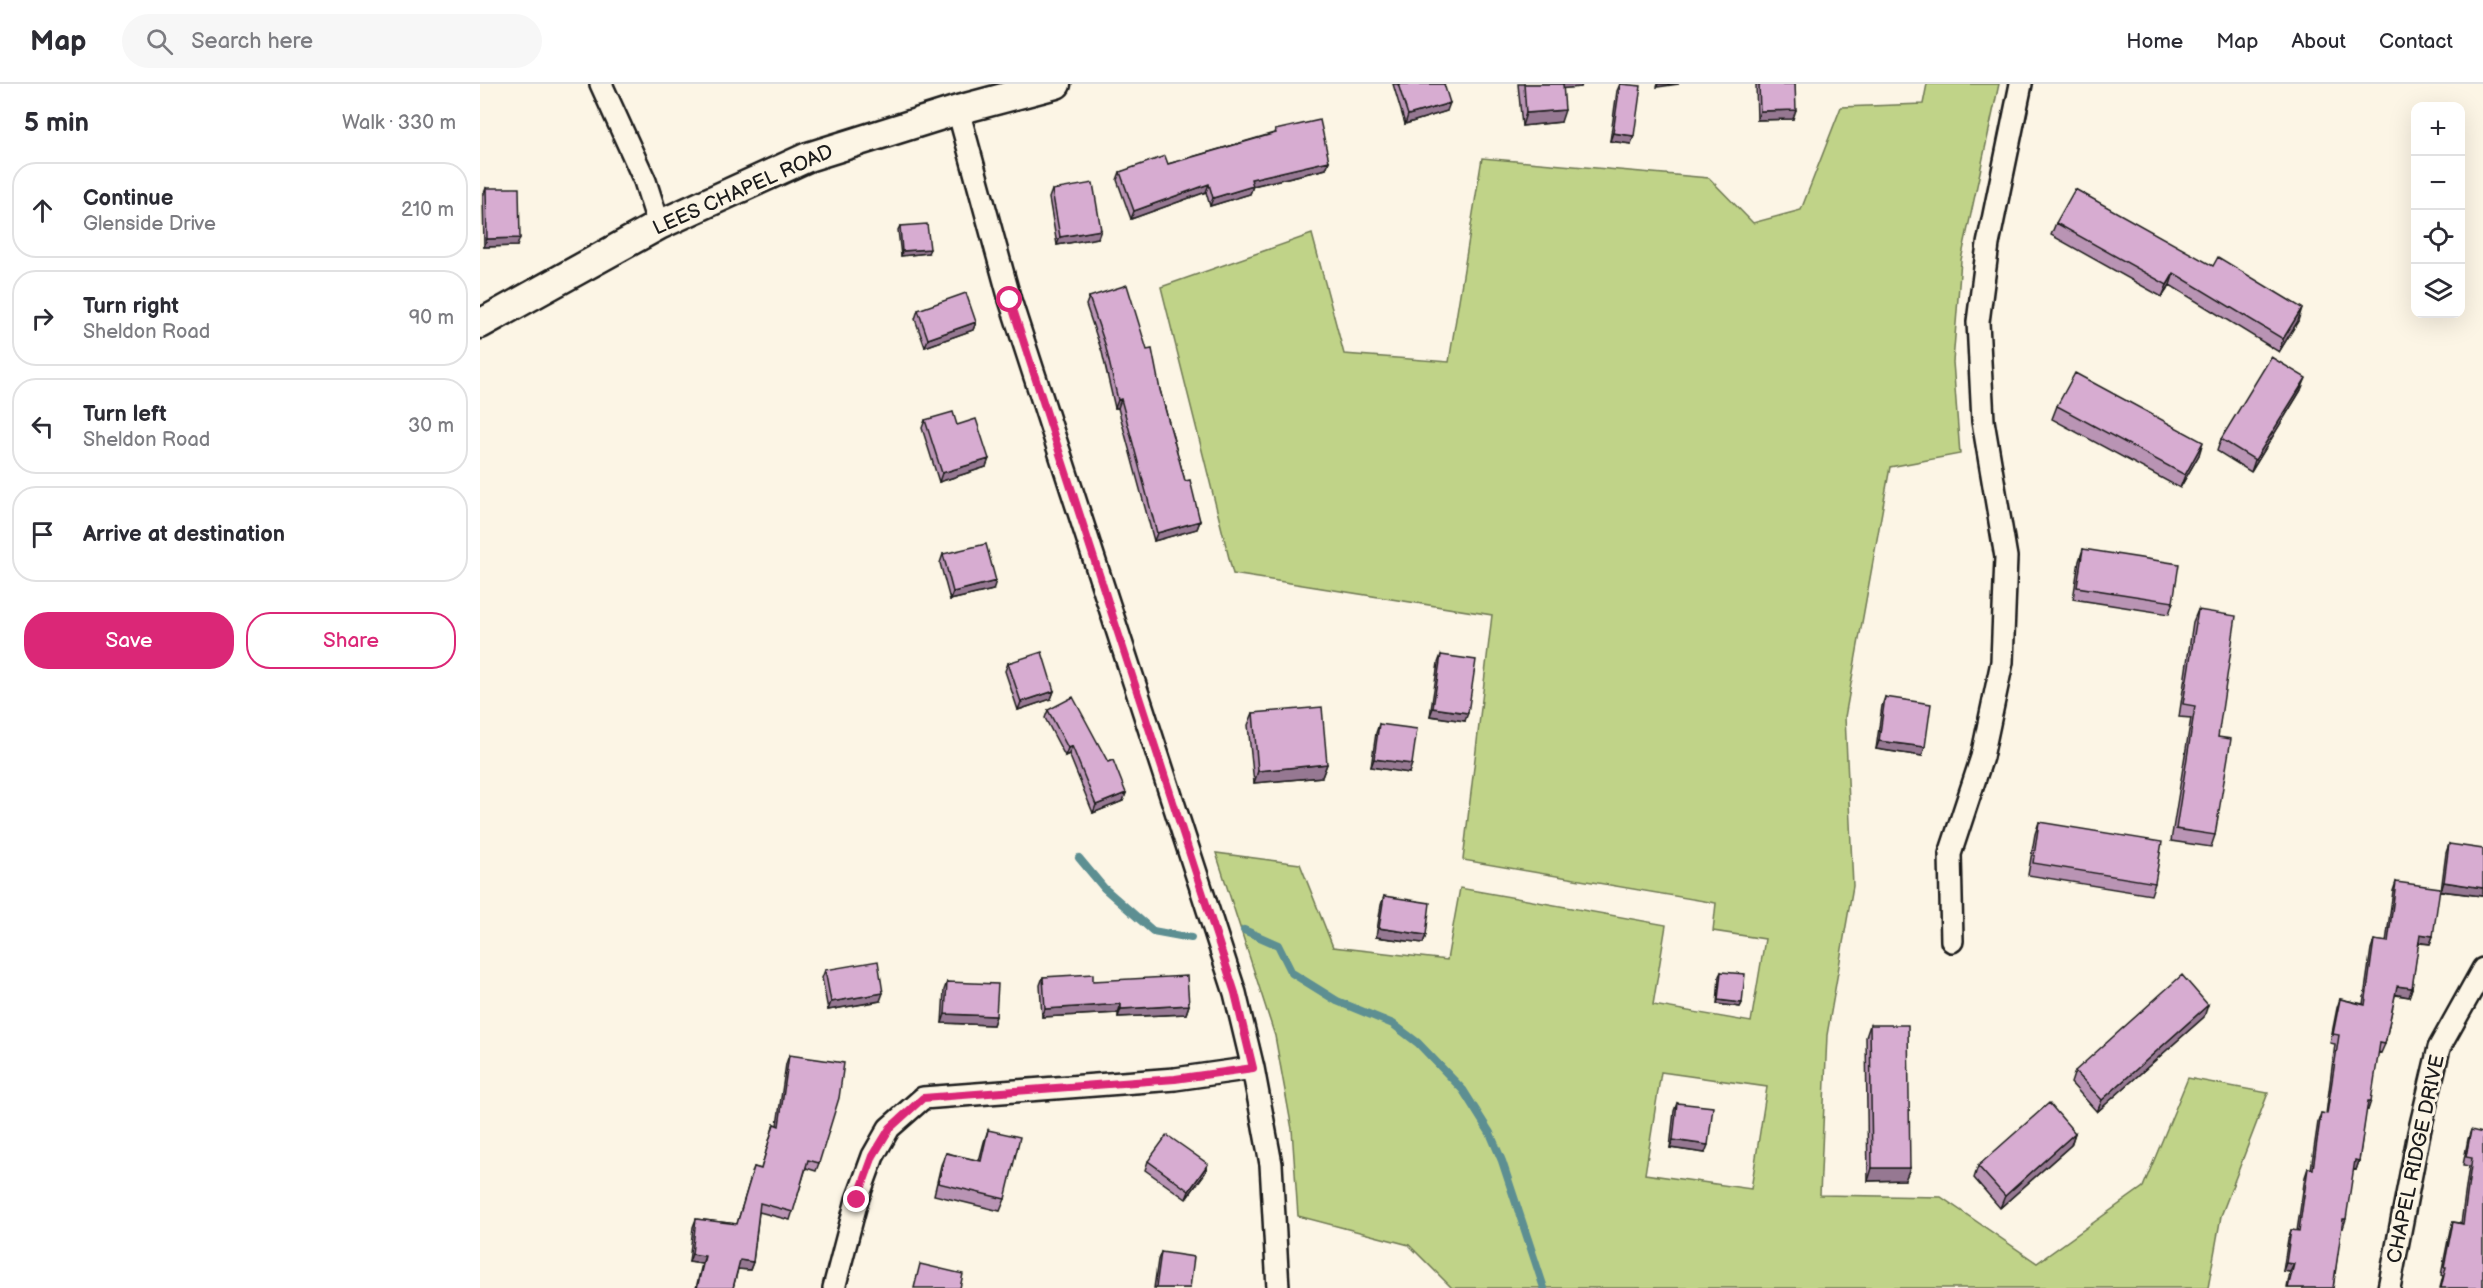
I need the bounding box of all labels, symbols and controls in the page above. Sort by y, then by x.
search box [122,14,542,68]
text: Map [30,25,86,58]
icon: search [143,25,176,58]
text: Search here [191,28,313,55]
text: Home [2126,29,2183,54]
text: Map [2216,29,2258,54]
text: About [2291,29,2346,54]
text: Contact [2379,29,2453,54]
map controls [2411,102,2465,318]
button: + [2411,102,2465,156]
text: 5 min [24,108,89,139]
text: Walk · 330 m [342,111,456,135]
street label: LEES CHAPEL ROAD [649,139,837,241]
button: − [2411,156,2465,210]
text: Continue [83,185,173,212]
icon: ahead [26,194,59,227]
text: 210 m [401,198,454,222]
button: locate [2411,210,2465,264]
text: Glenside Drive [83,212,216,236]
button: layers [2411,264,2465,318]
route start [996,286,1022,312]
text: Turn right [83,293,179,320]
icon: right [26,302,59,335]
text: 90 m [409,306,454,330]
text: Sheldon Road [83,320,210,344]
text: Turn left [83,401,167,428]
icon: left [26,410,59,443]
text: 30 m [408,414,454,438]
text: Sheldon Road [83,428,210,452]
icon: arrive [26,518,59,551]
text: Arrive at destination [83,521,285,548]
button: Save [24,612,234,669]
button: Share [246,612,456,669]
street label: CHAPEL RIDGE DRIVE [2382,1053,2450,1265]
route end [843,1186,869,1212]

